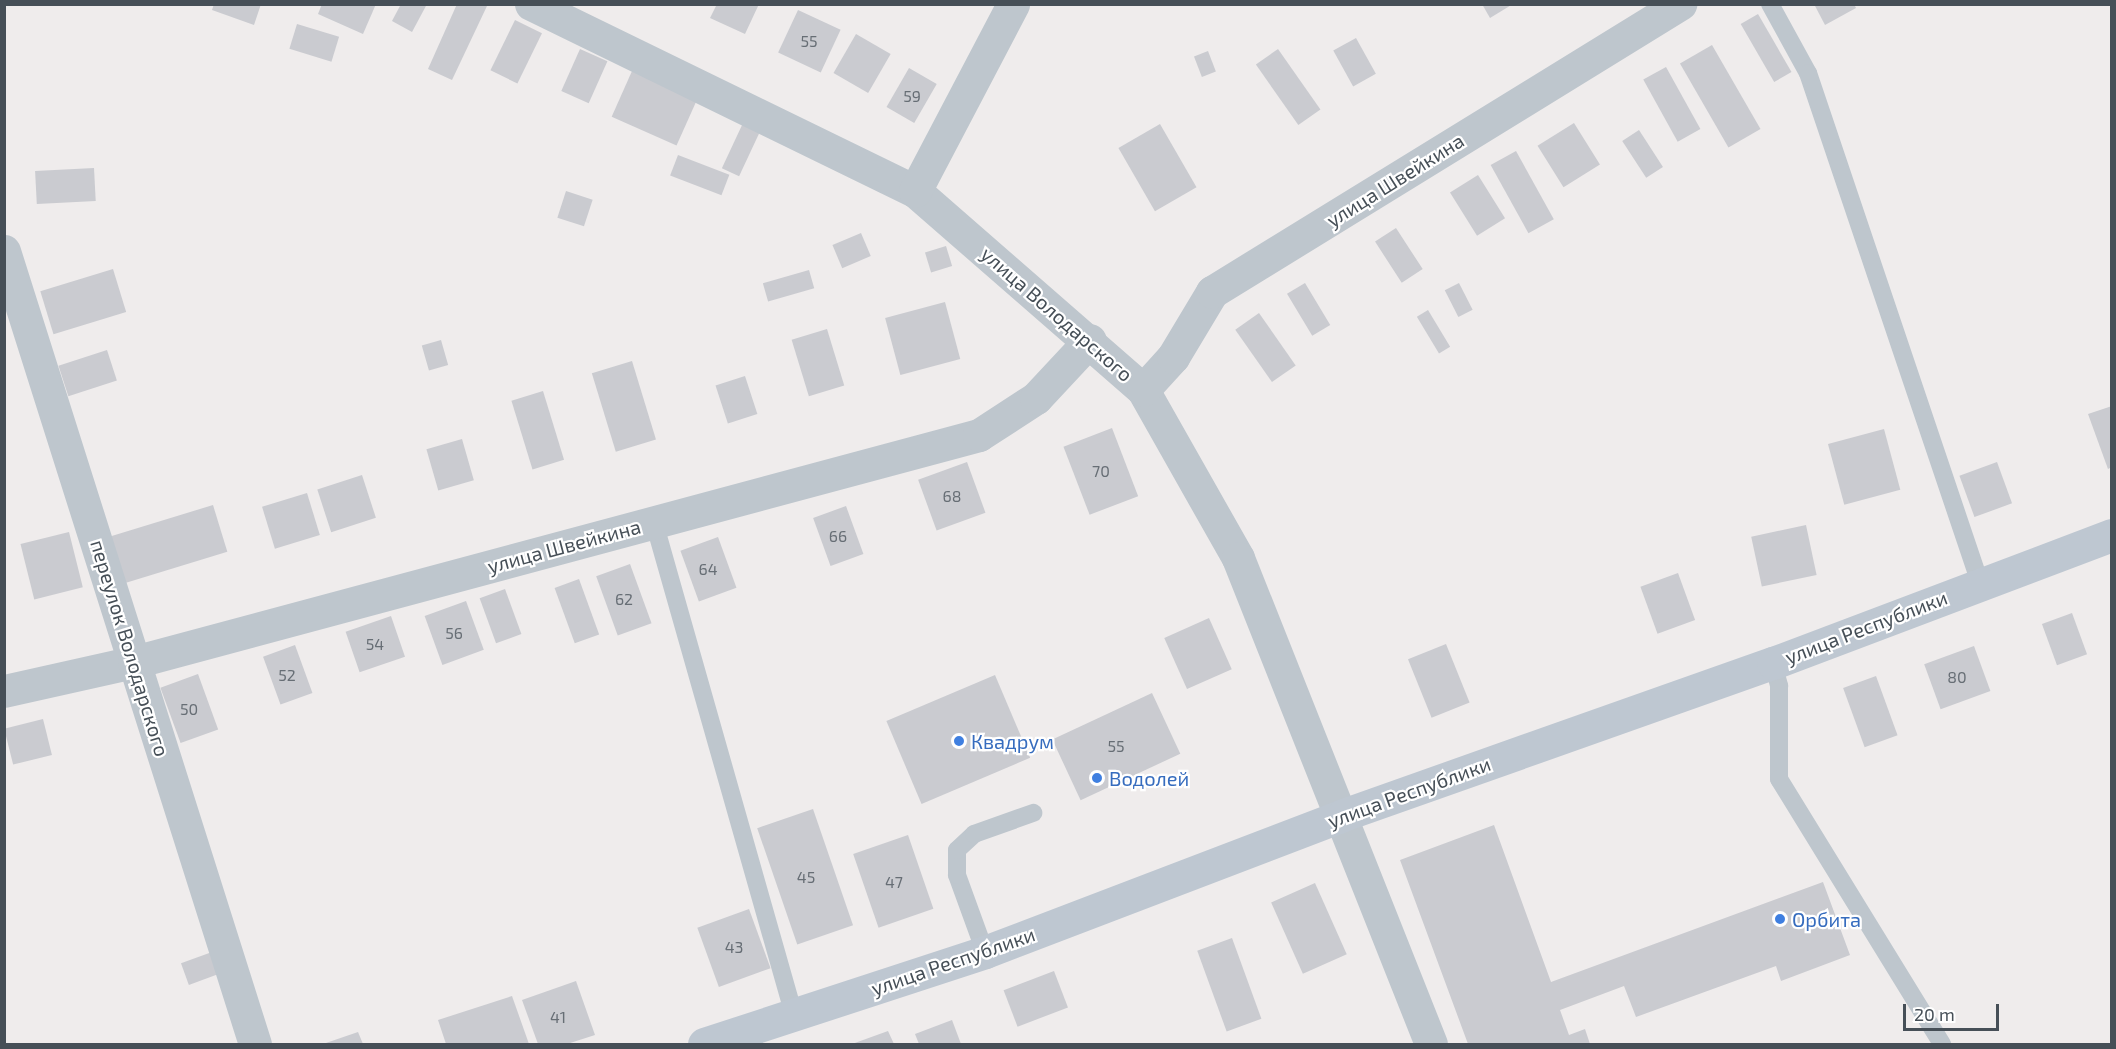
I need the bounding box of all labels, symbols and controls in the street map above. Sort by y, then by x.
house number: 55 [800,31,818,51]
house number: 59 [903,86,921,106]
street label: улица Швейкина [1322,128,1468,232]
street label: улица Володарского [976,242,1138,386]
house number: 70 [1092,461,1110,481]
house number: 68 [943,486,961,506]
street label: улица Швейкина [485,514,643,578]
house number: 66 [829,526,847,546]
street label: переулок Володарского [86,537,174,759]
house number: 64 [699,559,717,579]
street label: улица Республики [1782,585,1950,669]
house number: 62 [615,589,633,609]
house number: 56 [445,623,463,643]
house number: 54 [366,634,384,654]
house number: 52 [278,665,296,685]
house number: 80 [1947,667,1967,687]
house number: 50 [180,699,198,719]
place label: Квадрум [971,729,1054,753]
marker: Квадрум [952,734,966,748]
house number: 55 [1107,736,1125,756]
street label: улица Республики [1324,751,1494,833]
place label: Водолей [1109,766,1189,790]
marker: Водолей [1090,771,1104,785]
house number: 45 [797,867,815,887]
house number: 47 [885,872,903,892]
place label: Орбита [1792,907,1861,931]
marker: Орбита [1773,912,1787,926]
street label: улица Республики [868,922,1038,1000]
house number: 43 [725,937,743,957]
scale bar [1906,992,2002,1030]
text: 20 m [1914,1003,1955,1025]
house number: 41 [550,1007,566,1027]

